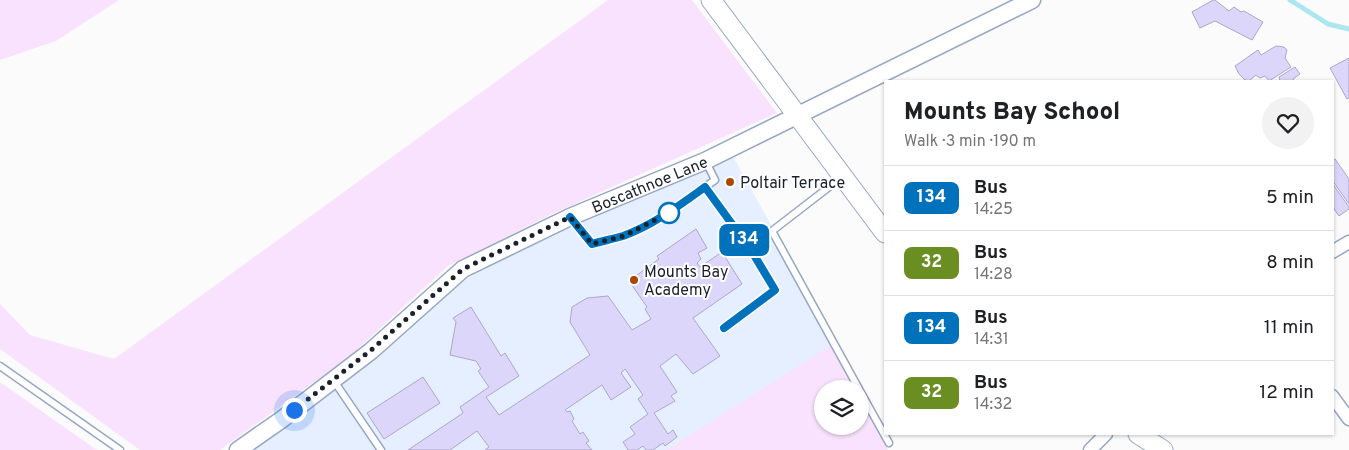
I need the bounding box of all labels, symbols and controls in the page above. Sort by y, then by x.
button: heart [1262,97,1314,149]
text: Mounts Bay School [904,98,1120,128]
text: Walk · 3 min · 190 m [904,132,1036,152]
street label: Boscathnoe Lane [589,153,711,219]
place label: Poltair Terrace [740,174,845,194]
marker: Poltair Terrace [724,176,736,188]
text: Bus [974,176,1008,200]
text: 134 [917,186,946,209]
text: 5 min [1266,186,1314,210]
text: 14:25 [974,200,1013,220]
unlabelled marker [658,202,680,224]
line badge: 134 [715,224,773,256]
text: 134 [729,228,759,251]
text: Bus [974,241,1008,265]
text: 32 [921,251,942,274]
text: 8 min [1266,251,1314,275]
place label: Mounts Bay Academy [644,263,728,301]
text: 14:28 [974,265,1013,285]
marker: Mounts Bay Academy [628,274,640,286]
text: Bus [974,306,1008,330]
text: 134 [917,316,946,339]
text: 11 min [1264,316,1314,340]
text: 14:31 [974,330,1009,350]
text: Bus [974,371,1008,395]
map controls [814,380,869,435]
button: layers [814,380,869,435]
text: 32 [921,381,942,404]
text: 12 min [1259,381,1314,405]
text: 14:32 [974,395,1012,415]
your location [282,398,307,423]

